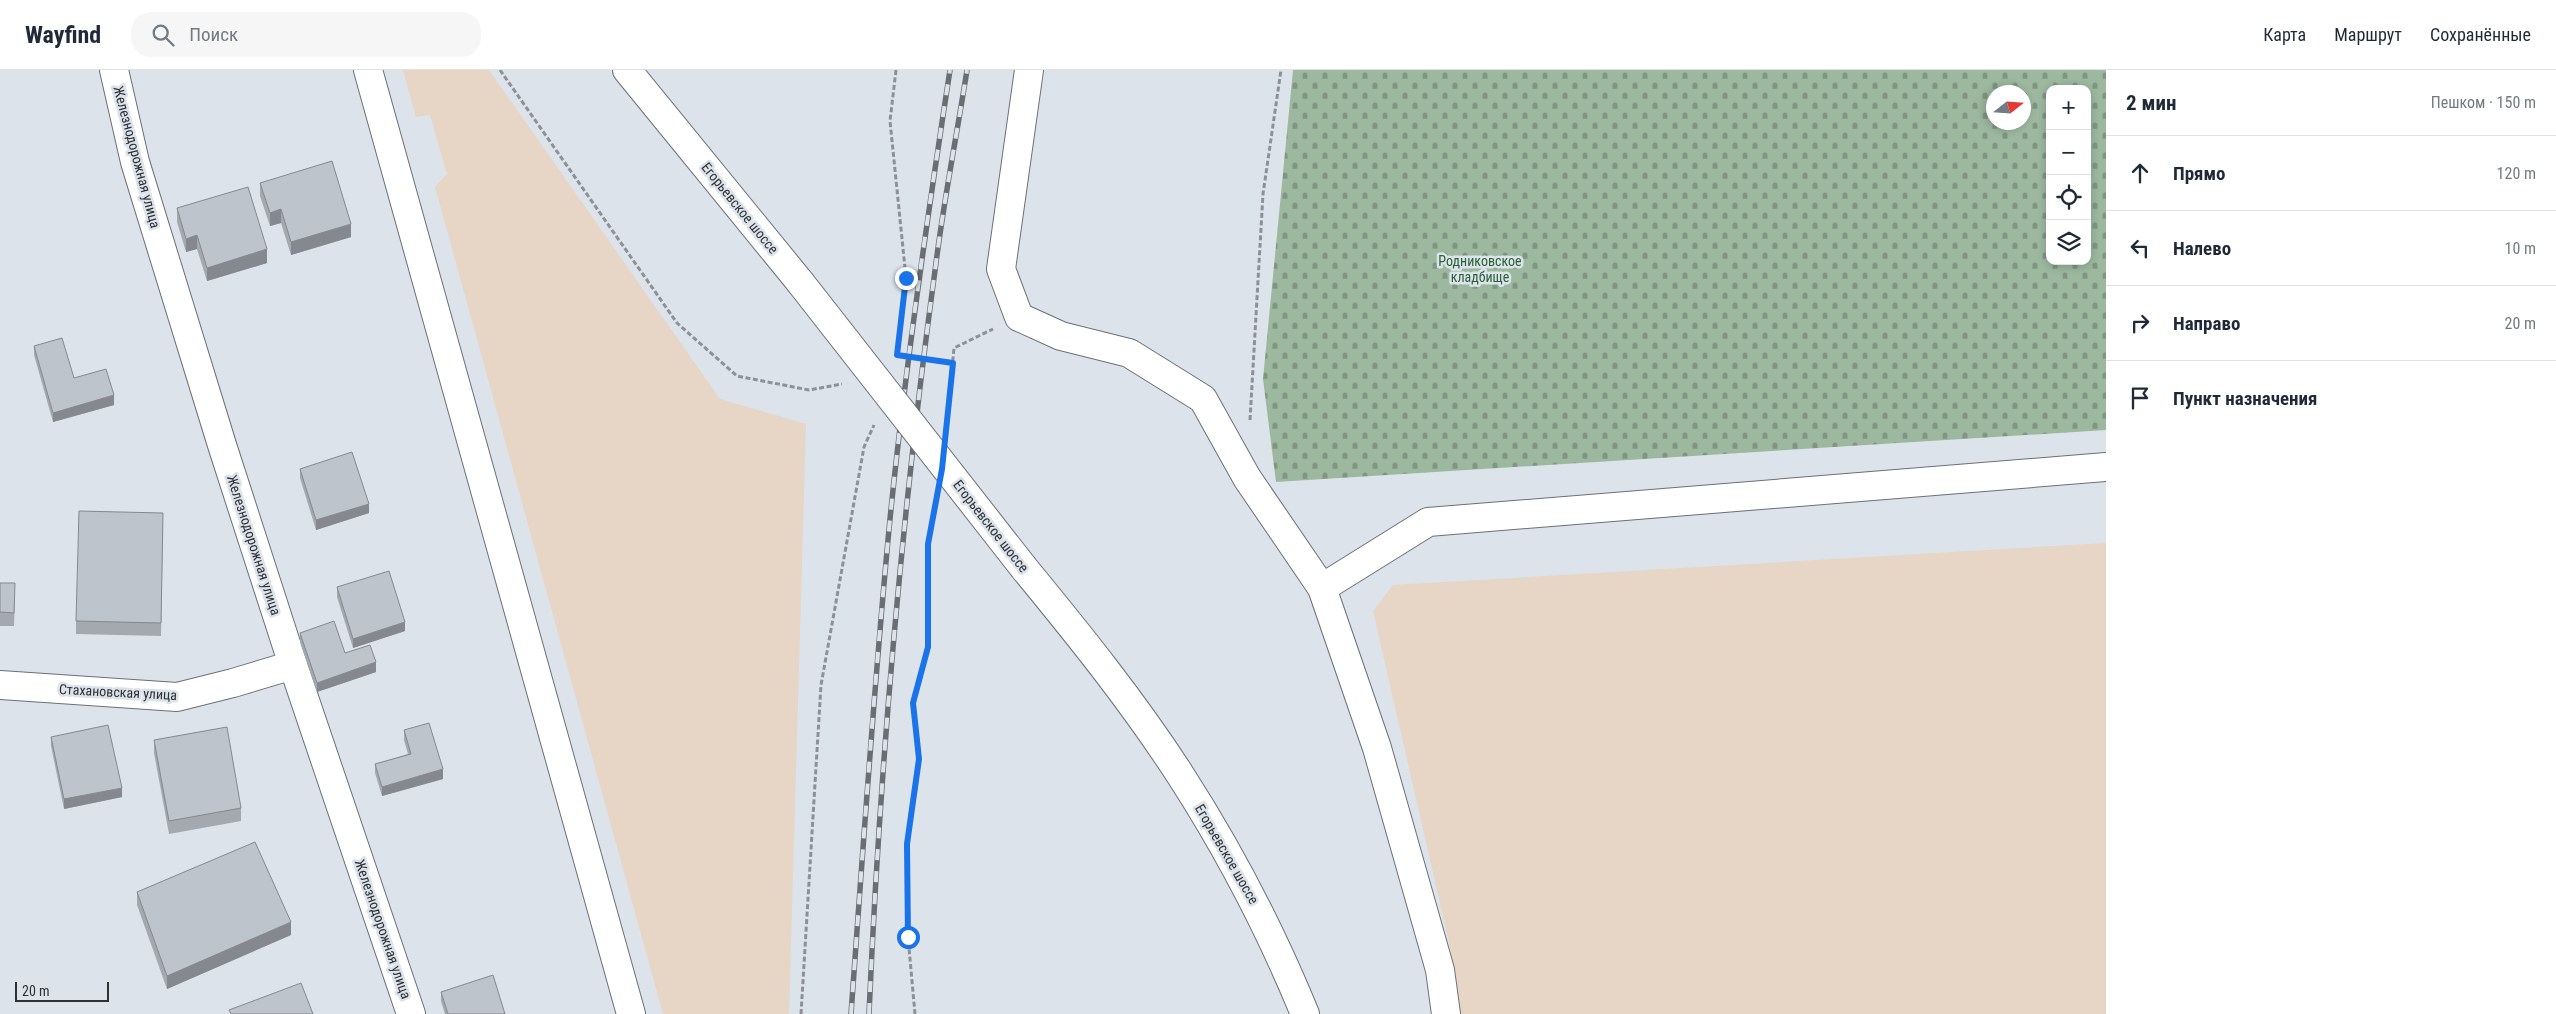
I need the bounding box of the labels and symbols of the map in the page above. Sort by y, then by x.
street label: Железнодорожная улица [110,84,164,230]
north arrow [1986,85,2031,130]
street label: Егорьевское шоссе [698,159,782,257]
park label: Родниковское кладбище [1438,253,1522,285]
route end [895,267,918,290]
street label: Железнодорожная улица [224,473,284,617]
street label: Егорьевское шоссе [950,477,1032,576]
street label: Стахановская улица [59,681,177,703]
street label: Егорьевское шоссе [1192,801,1262,907]
street label: Железнодорожная улица [352,857,414,1001]
route start [897,926,920,949]
scale bar [15,979,109,1002]

